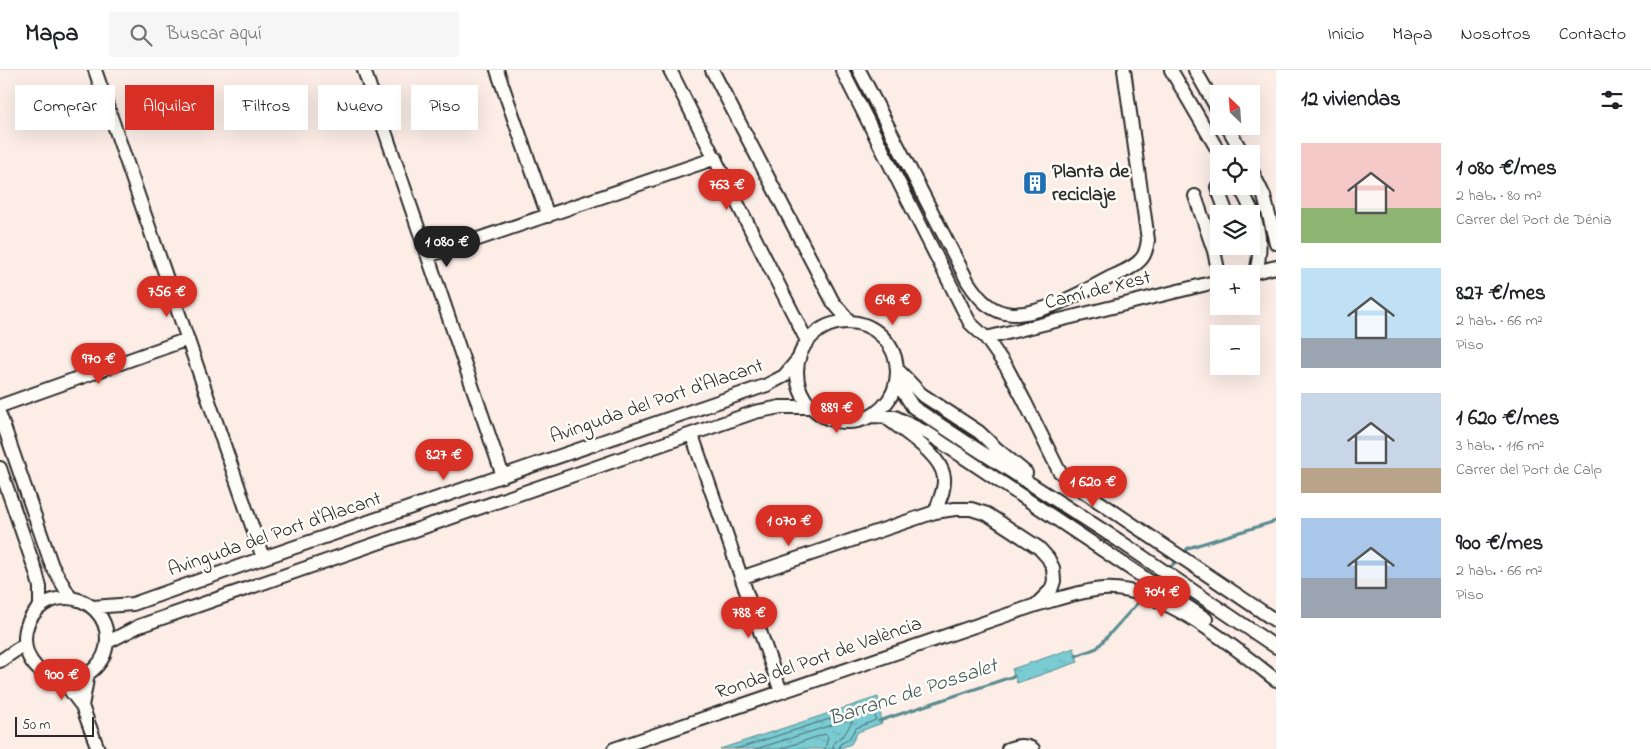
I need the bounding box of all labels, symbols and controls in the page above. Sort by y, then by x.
search box [109,12,459,57]
text: Mapa [25,17,79,52]
icon: search [127,21,155,49]
text: Buscar aquí [167,21,262,48]
text: Inicio [1327,22,1364,48]
text: Mapa [1392,22,1433,48]
text: Nosotros [1461,22,1531,48]
text: Contacto [1559,22,1626,48]
chip: Comprar [15,85,115,130]
chip: Alquilar [125,85,214,130]
chip: Filtros [224,85,308,130]
chip: Nuevo [318,85,401,130]
chip: Piso [411,85,478,130]
north arrow [1210,85,1260,135]
map controls [1210,85,1260,375]
text: 12 viviendas [1301,85,1401,115]
icon: filters [1598,86,1626,114]
button: locate [1210,145,1260,195]
text: 1 080 €/mes [1456,154,1557,184]
place label: Planta de reciclaje [1052,158,1130,210]
icon: home [1341,163,1401,223]
pin: 763 € [692,168,762,211]
building icon: Planta de reciclaje [1022,170,1048,196]
text: 763 € [709,173,745,197]
text: 2 hab. · 80 m² [1456,184,1541,208]
button: layers [1210,205,1260,255]
text: Carrer del Port de Dénia [1456,208,1612,232]
pin: 1 080 € [401,226,493,268]
text: 1 080 € [425,230,469,254]
street label: Camí de Xest [1042,264,1154,318]
button: + [1210,265,1260,315]
pin: 756 € [132,276,202,318]
text: 827 €/mes [1456,279,1546,309]
text: 756 € [148,280,186,304]
pin: 648 € [858,284,928,326]
text: 648 € [876,288,910,312]
icon: home [1341,288,1401,348]
text: 2 hab. · 66 m² [1456,309,1543,333]
button: − [1210,325,1260,375]
text: Piso [1456,333,1484,357]
pin: 970 € [64,342,134,385]
text: 970 € [82,347,116,371]
street label: Avinguda del Port d'Alacant [546,352,768,453]
pin: 889 € [802,392,872,434]
text: 889 € [821,396,853,420]
text: 1 620 €/mes [1456,404,1559,434]
icon: home [1341,413,1401,473]
text: 3 hab. · 116 m² [1456,434,1544,458]
pin: 827 € [409,438,479,481]
text: 827 € [426,443,462,467]
text: Carrer del Port de Calp [1456,458,1602,482]
pin: 1 620 € [1047,466,1139,508]
text: 1 620 € [1070,470,1116,494]
street label: Avinguda del Port d'Alacant [164,485,386,586]
pin: 1 070 € [743,504,835,547]
text: 1 070 € [767,509,811,533]
text: 900 €/mes [1456,529,1543,559]
icon: home [1341,538,1401,598]
text: 2 hab. · 66 m² [1456,559,1543,583]
pin: 704 € [1127,576,1197,618]
text: 704 € [1144,580,1180,604]
text: Piso [1456,583,1484,607]
pin: 788 € [714,596,784,639]
text: 788 € [732,601,766,625]
street label: Ronda del Port de València [712,610,926,708]
water label: Barranc de Possalet [825,651,1003,734]
pin: 900 € [27,658,97,701]
text: 900 € [45,663,79,687]
scale bar [15,714,94,737]
text: 50 m [22,715,50,736]

